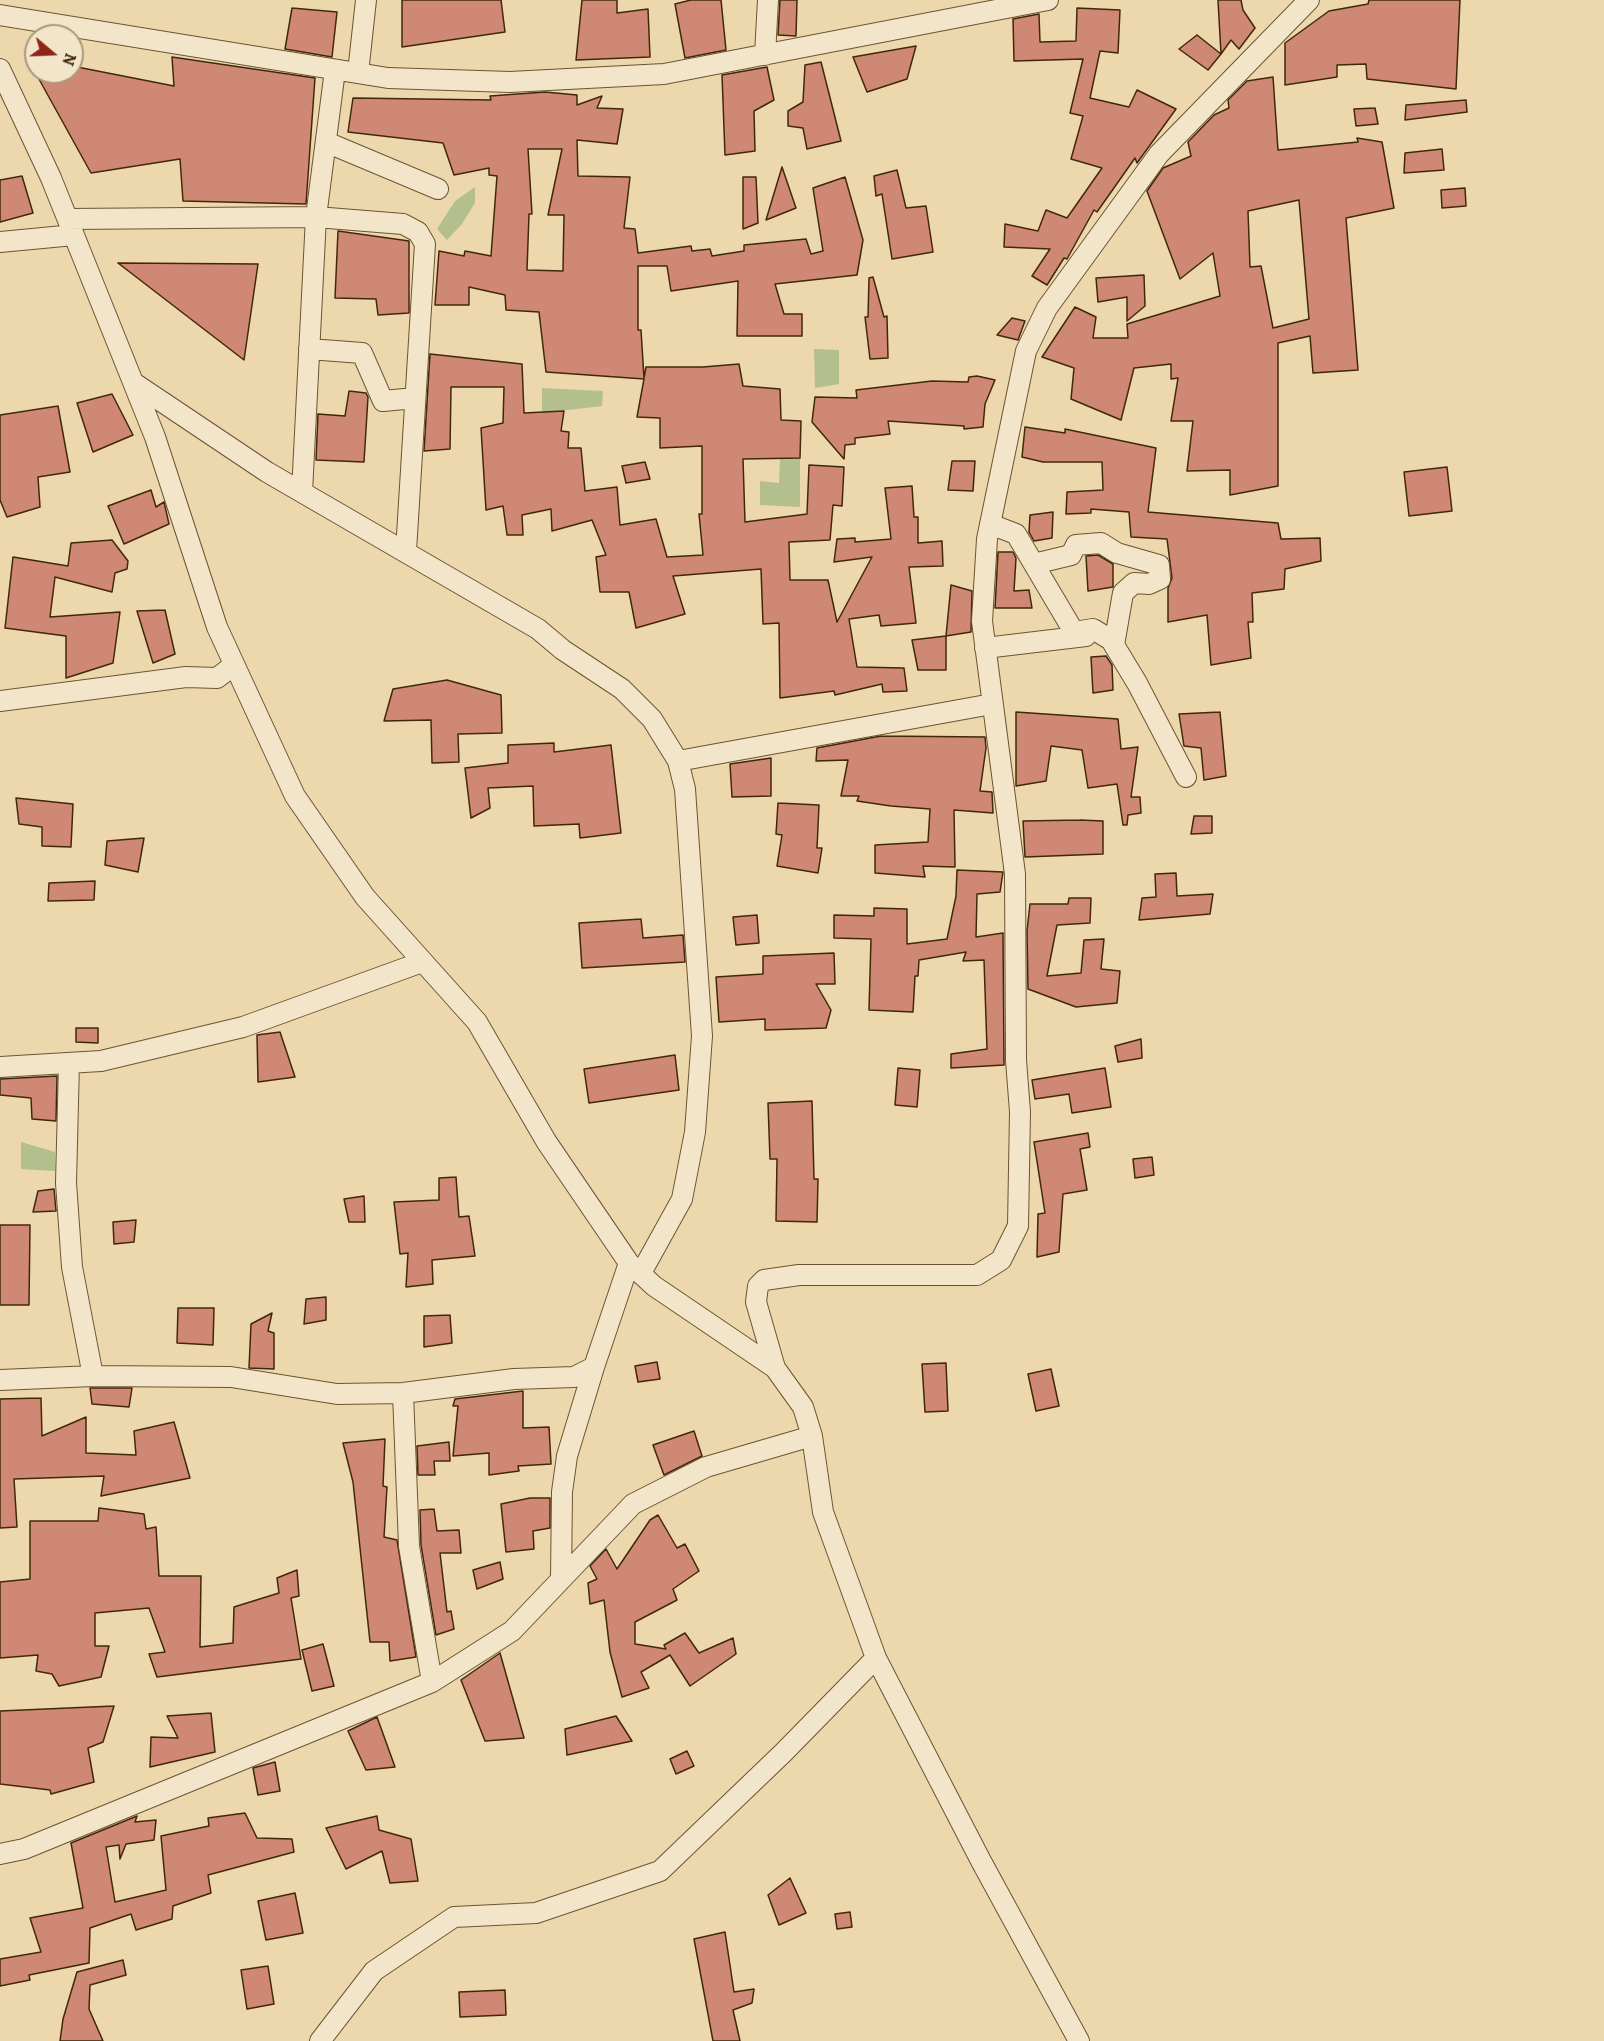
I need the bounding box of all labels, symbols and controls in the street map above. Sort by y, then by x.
north arrow [24,24,84,84]
text: N [57,50,81,68]

